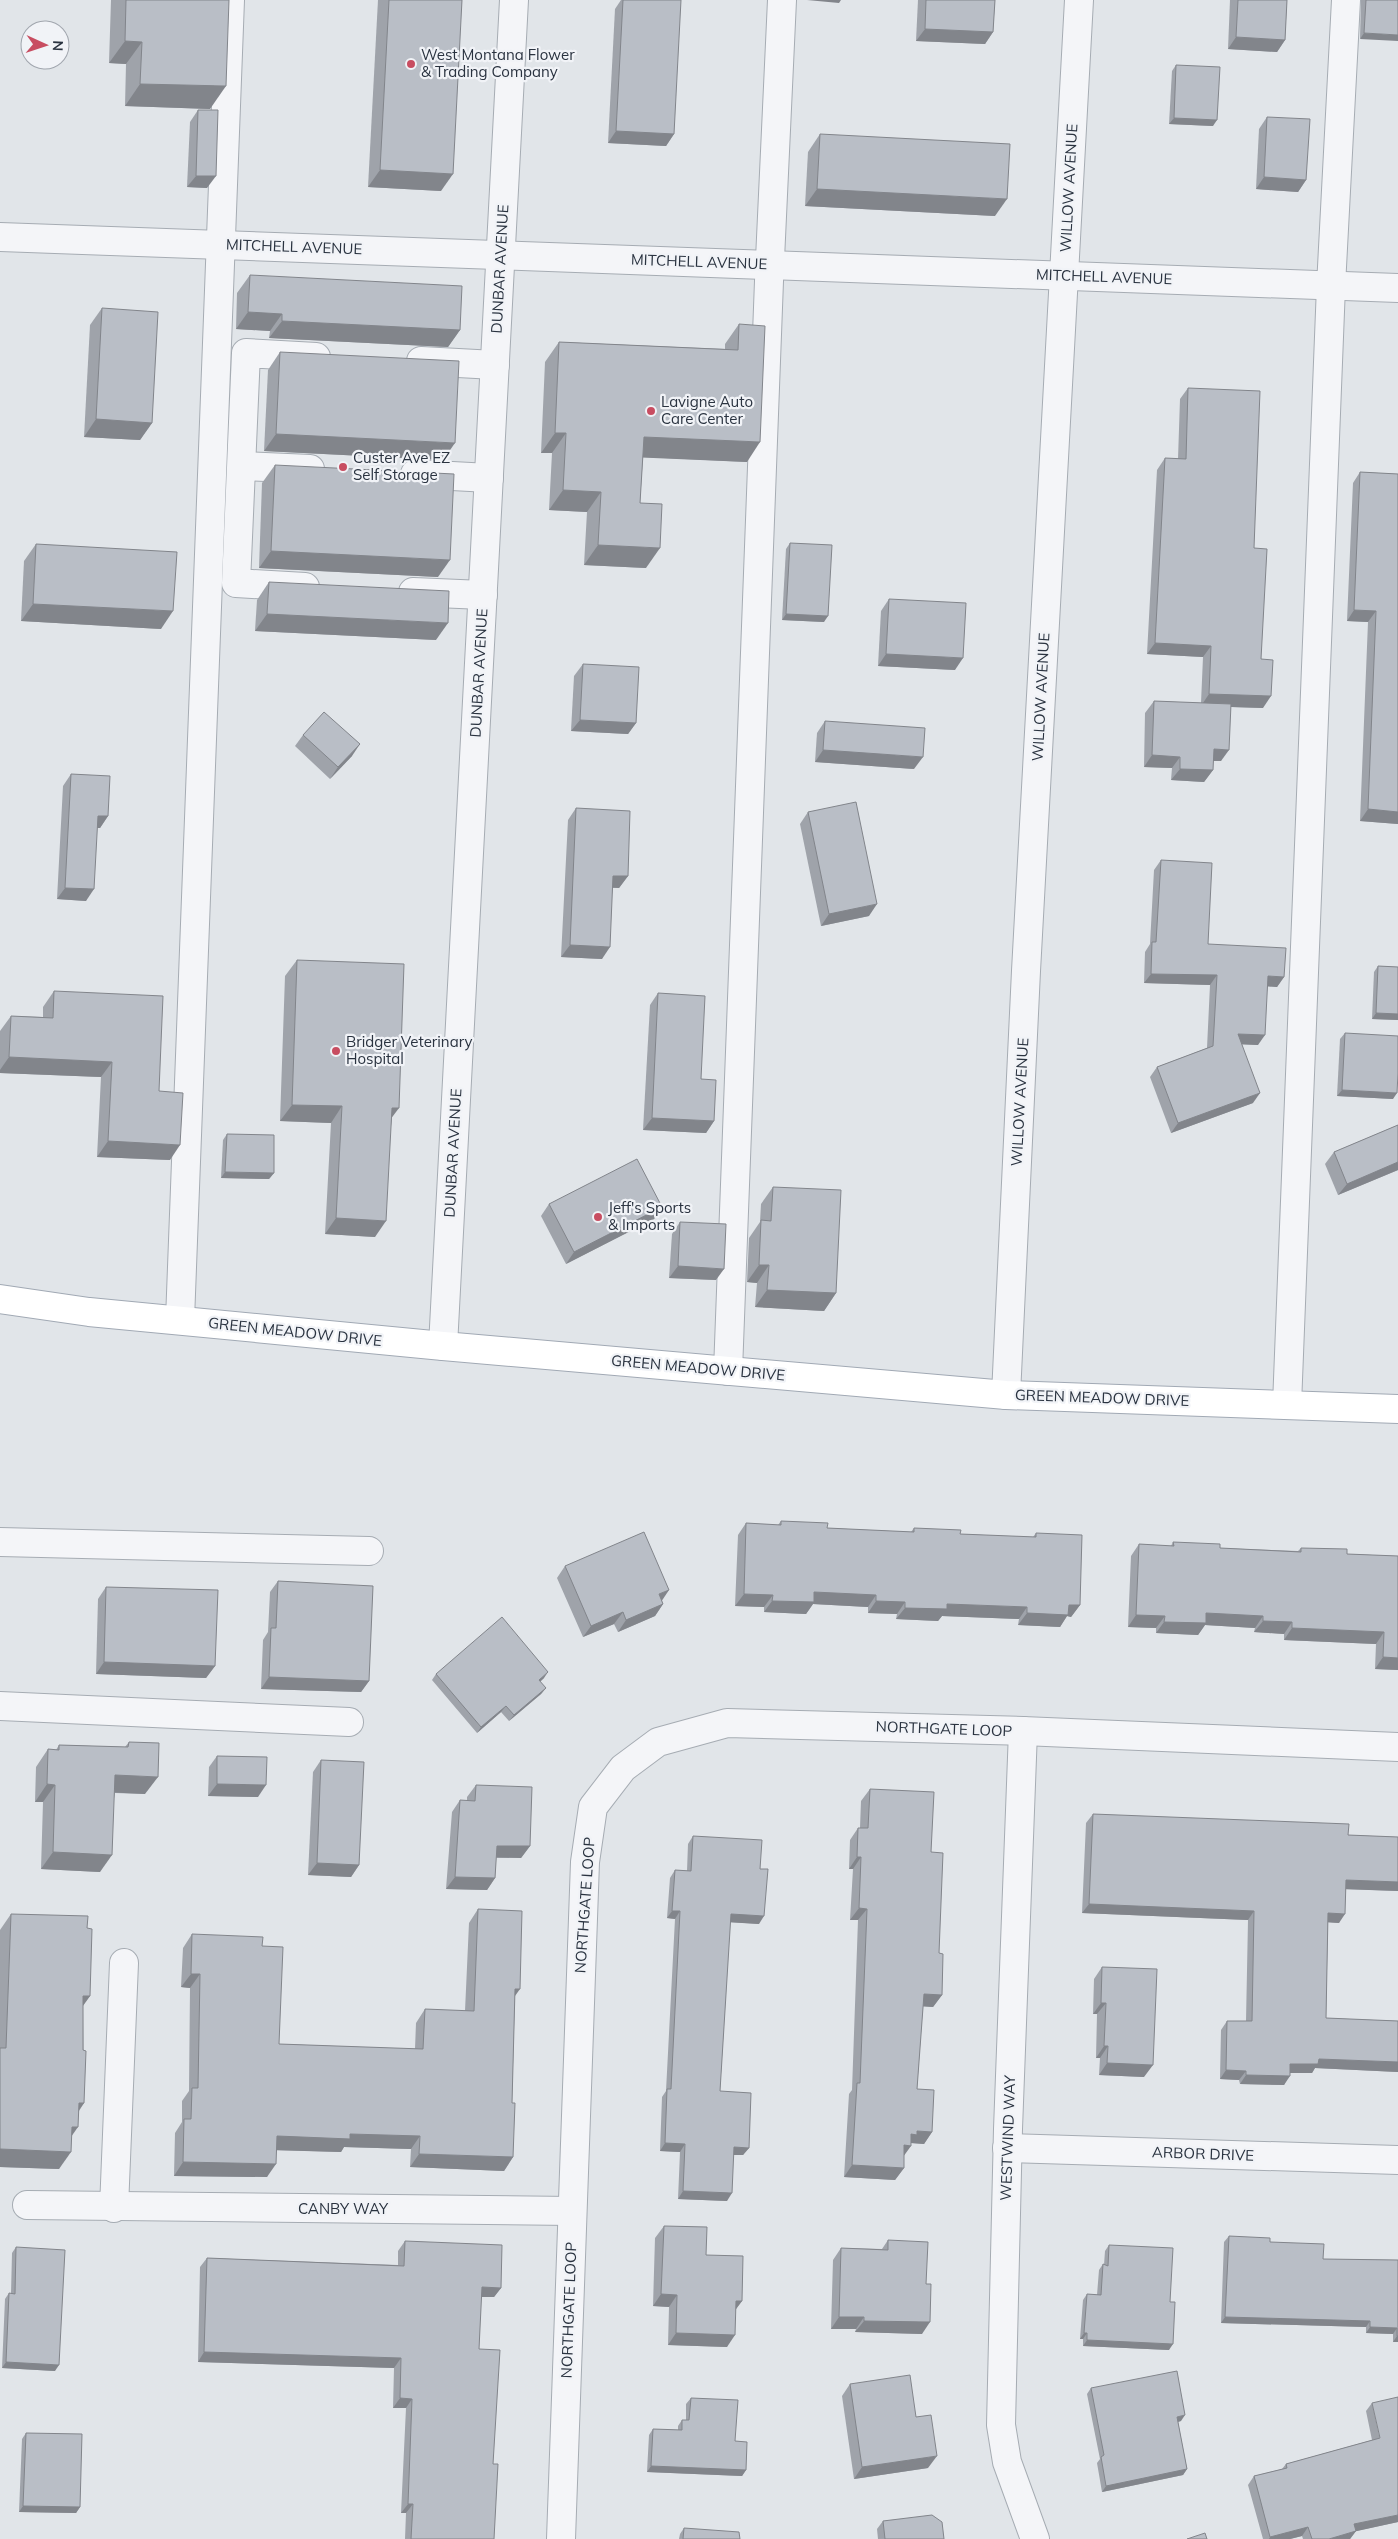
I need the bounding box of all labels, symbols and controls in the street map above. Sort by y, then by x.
north arrow [20,20,70,70]
text: N [49,40,67,51]
place label: West Montana Flower & Trading Company [421,45,575,81]
marker: West Montana Flower & Trading Company [405,58,417,70]
street label: WILLOW AVENUE [1056,123,1081,253]
street label: DUNBAR AVENUE [487,204,512,334]
street label: MITCHELL AVENUE [225,235,363,258]
street label: MITCHELL AVENUE [630,250,768,273]
street label: MITCHELL AVENUE [1035,265,1173,288]
place label: Lavigne Auto Care Center [661,392,753,428]
marker: Lavigne Auto Care Center [645,405,657,417]
place label: Custer Ave EZ Self Storage [353,448,450,484]
marker: Custer Ave EZ Self Storage [337,461,349,473]
street label: DUNBAR AVENUE [466,608,491,738]
street label: WILLOW AVENUE [1028,632,1053,762]
place label: Bridger Veterinary Hospital [346,1032,473,1068]
street label: WILLOW AVENUE [1007,1037,1032,1167]
marker: Bridger Veterinary Hospital [330,1045,342,1057]
street label: DUNBAR AVENUE [440,1088,465,1218]
place label: Jeff's Sports & Imports [608,1198,691,1234]
marker: Jeff's Sports & Imports [592,1211,604,1223]
street label: GREEN MEADOW DRIVE [207,1313,383,1350]
street label: GREEN MEADOW DRIVE [610,1350,786,1385]
street label: GREEN MEADOW DRIVE [1014,1385,1190,1410]
street label: NORTHGATE LOOP [875,1717,1013,1740]
street label: NORTHGATE LOOP [570,1836,599,1974]
street label: WESTWIND WAY [996,2074,1019,2201]
street label: ARBOR DRIVE [1152,2142,1255,2165]
street label: CANBY WAY [298,2199,389,2218]
street label: NORTHGATE LOOP [557,2241,580,2379]

